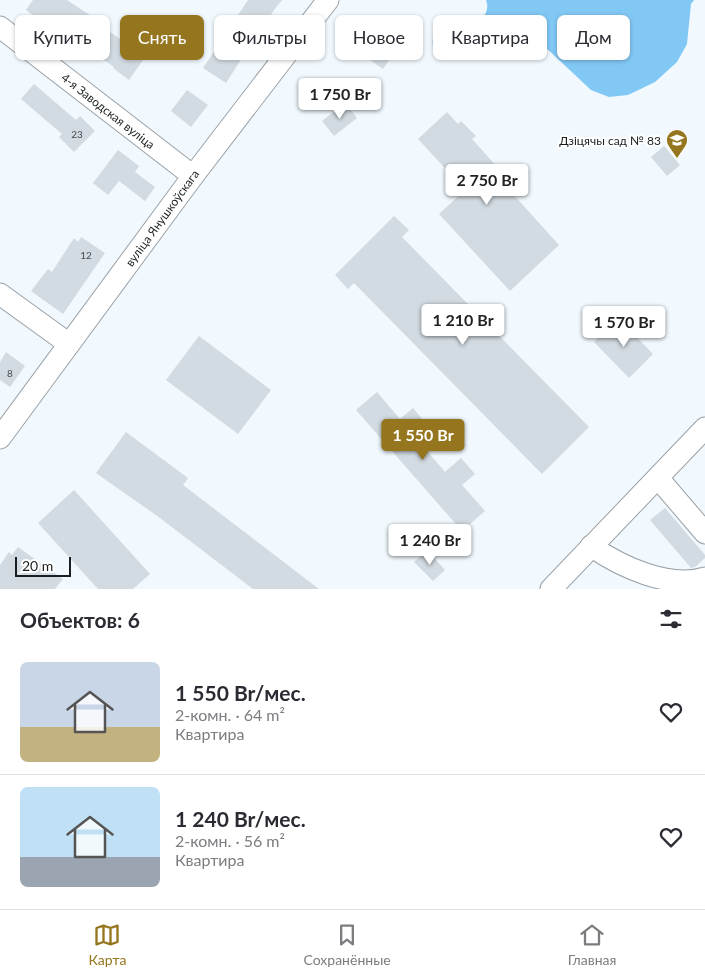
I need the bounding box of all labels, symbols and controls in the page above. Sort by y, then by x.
chip: Купить [15,15,110,60]
chip: Снять [120,15,204,60]
chip: Фильтры [214,15,325,60]
chip: Новое [335,15,423,60]
chip: Квартира [433,15,547,60]
chip: Дом [557,15,630,60]
street label: 4-я Заводская вуліца [58,70,158,152]
pin: 1 750 Br [288,78,392,120]
text: 1 750 Br [309,84,371,103]
house number: 23 [71,128,83,140]
school or university icon: Дзіцячы сад № 83 [665,128,689,159]
place label: Дзіцячы сад № 83 [559,133,661,148]
pin: 2 750 Br [435,164,539,206]
street label: вуліца Янушкоўскага [122,167,202,269]
text: 2 750 Br [456,170,518,189]
house number: 12 [80,249,92,261]
pin: 1 210 Br [411,304,515,346]
pin: 1 570 Br [572,306,676,348]
text: 1 210 Br [432,310,494,329]
text: 1 570 Br [593,312,655,331]
house number: 8 [7,367,13,379]
pin: 1 550 Br [371,418,475,461]
text: 1 550 Br [392,425,454,444]
pin: 1 240 Br [378,524,482,566]
text: 1 240 Br [399,530,461,549]
scale bar [15,554,71,577]
text: 20 m [22,557,53,574]
icon: filters [657,605,685,633]
text: Объектов: 6 [20,607,140,632]
text: 1 550 Br/мес. [175,680,306,705]
icon: home [60,682,120,742]
icon: heart [657,698,685,726]
text: 2-комн. · 64 m² [175,705,285,724]
text: Квартира [175,724,244,743]
text: 1 240 Br/мес. [175,806,306,831]
icon: home [60,807,120,867]
icon: heart [657,823,685,851]
text: 2-комн. · 56 m² [175,831,285,850]
text: Квартира [175,850,244,869]
tab: Карта [89,921,126,968]
tab: Сохранённые [304,921,391,968]
tab: Главная [568,921,616,968]

